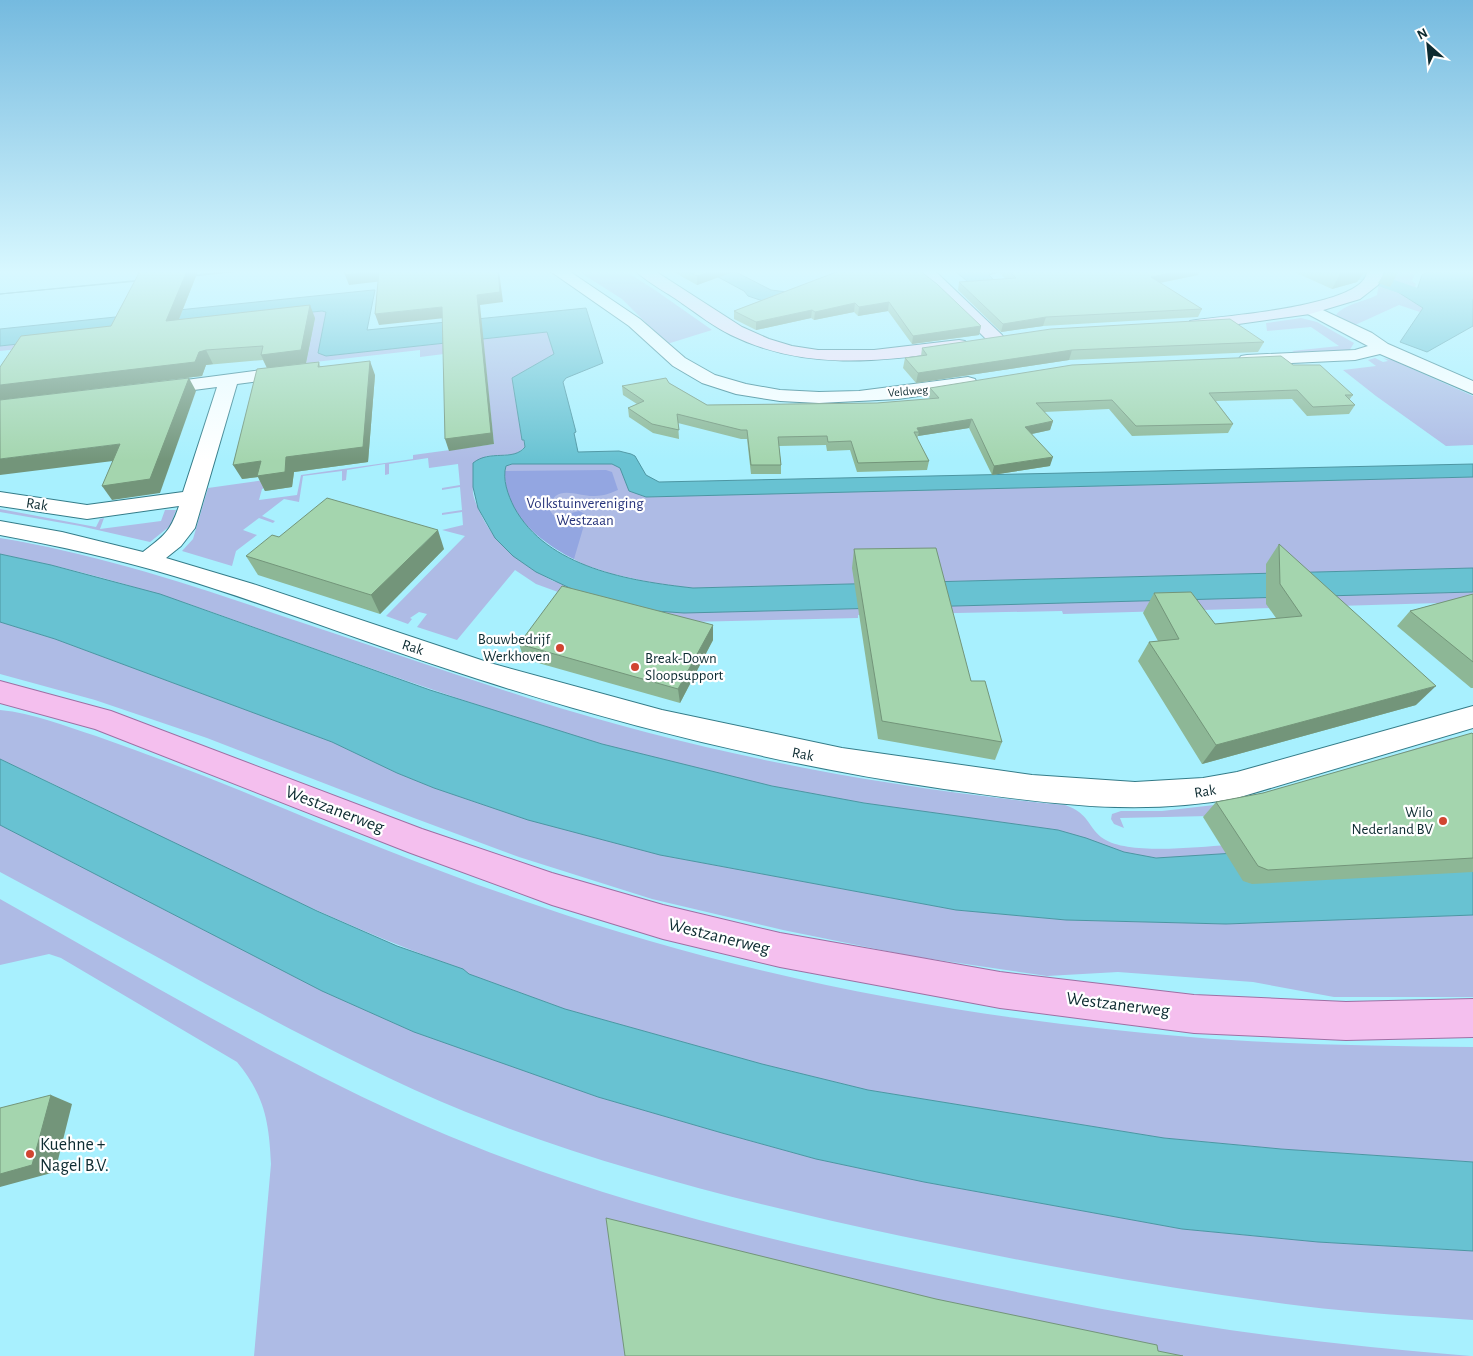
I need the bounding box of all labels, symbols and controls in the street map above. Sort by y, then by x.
north arrow [1403,20,1453,70]
text: N [1415,26,1430,43]
street label: Veldweg [887,383,929,399]
street label: Rak [25,495,49,514]
park label: Volkstuinvereniging Westzaan [527,496,644,528]
place label: Bouwbedrijf Werkhoven [478,632,551,664]
street label: Rak [400,637,426,658]
marker: Bouwbedrijf Werkhoven [554,642,566,654]
place label: Break-Down Sloopsupport [645,651,724,683]
marker: Break-Down Sloopsupport [629,661,641,673]
street label: Rak [791,745,815,764]
street label: Rak [1193,782,1217,801]
street label: Westzanerweg [283,783,387,837]
place label: Wilo Nederland BV [1352,805,1434,837]
marker: Wilo Nederland BV [1437,815,1449,827]
street label: Westzanerweg [666,916,772,958]
street label: Westzanerweg [1065,990,1171,1020]
place label: Kuehne + Nagel B.V. [40,1136,109,1175]
marker: Kuehne + Nagel B.V. [24,1148,36,1160]

